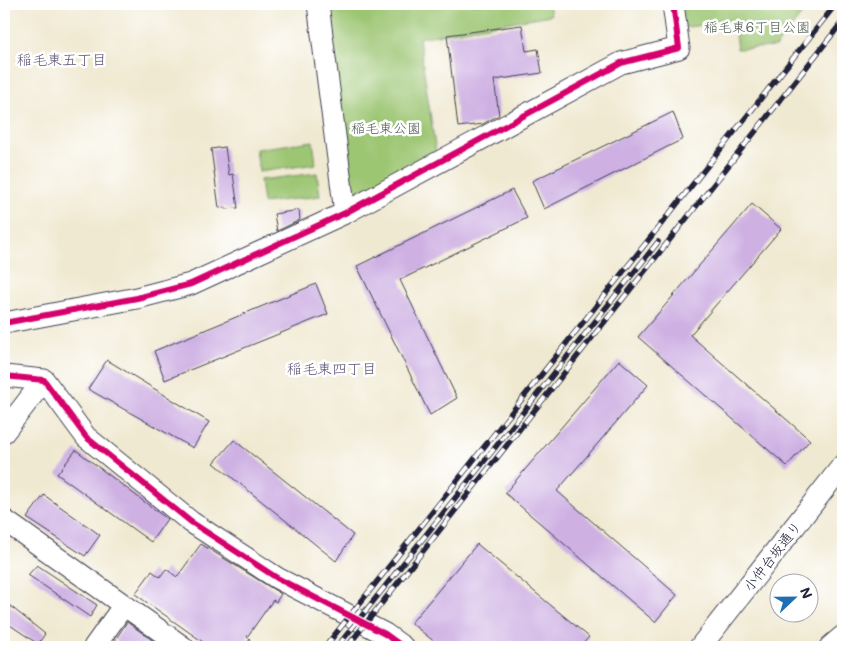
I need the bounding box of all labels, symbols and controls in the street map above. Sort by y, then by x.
park label: 稲毛東6丁目公園 [704,17,810,36]
district label: 稲毛東五丁目 [17,49,107,69]
park label: 稲毛東公園 [351,118,421,137]
district label: 稲毛東四丁目 [287,358,377,378]
street label: 小仲台坂通り [739,517,805,595]
north arrow [770,574,820,624]
text: N [796,584,817,601]

